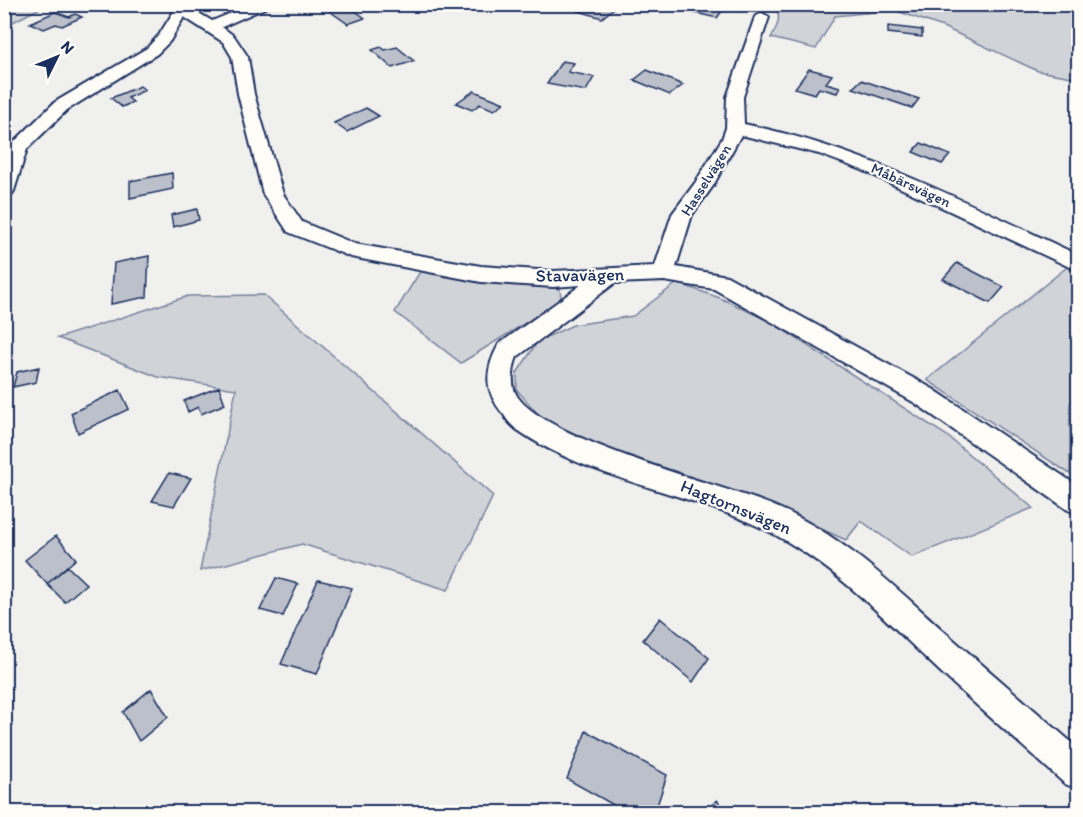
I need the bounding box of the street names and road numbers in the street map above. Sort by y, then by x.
street label: Hasselvägen [677,140,735,219]
street label: Måbärsvägen [868,159,954,211]
street label: Stavavägen [535,263,625,287]
street label: Hagtornsvägen [677,475,795,539]

